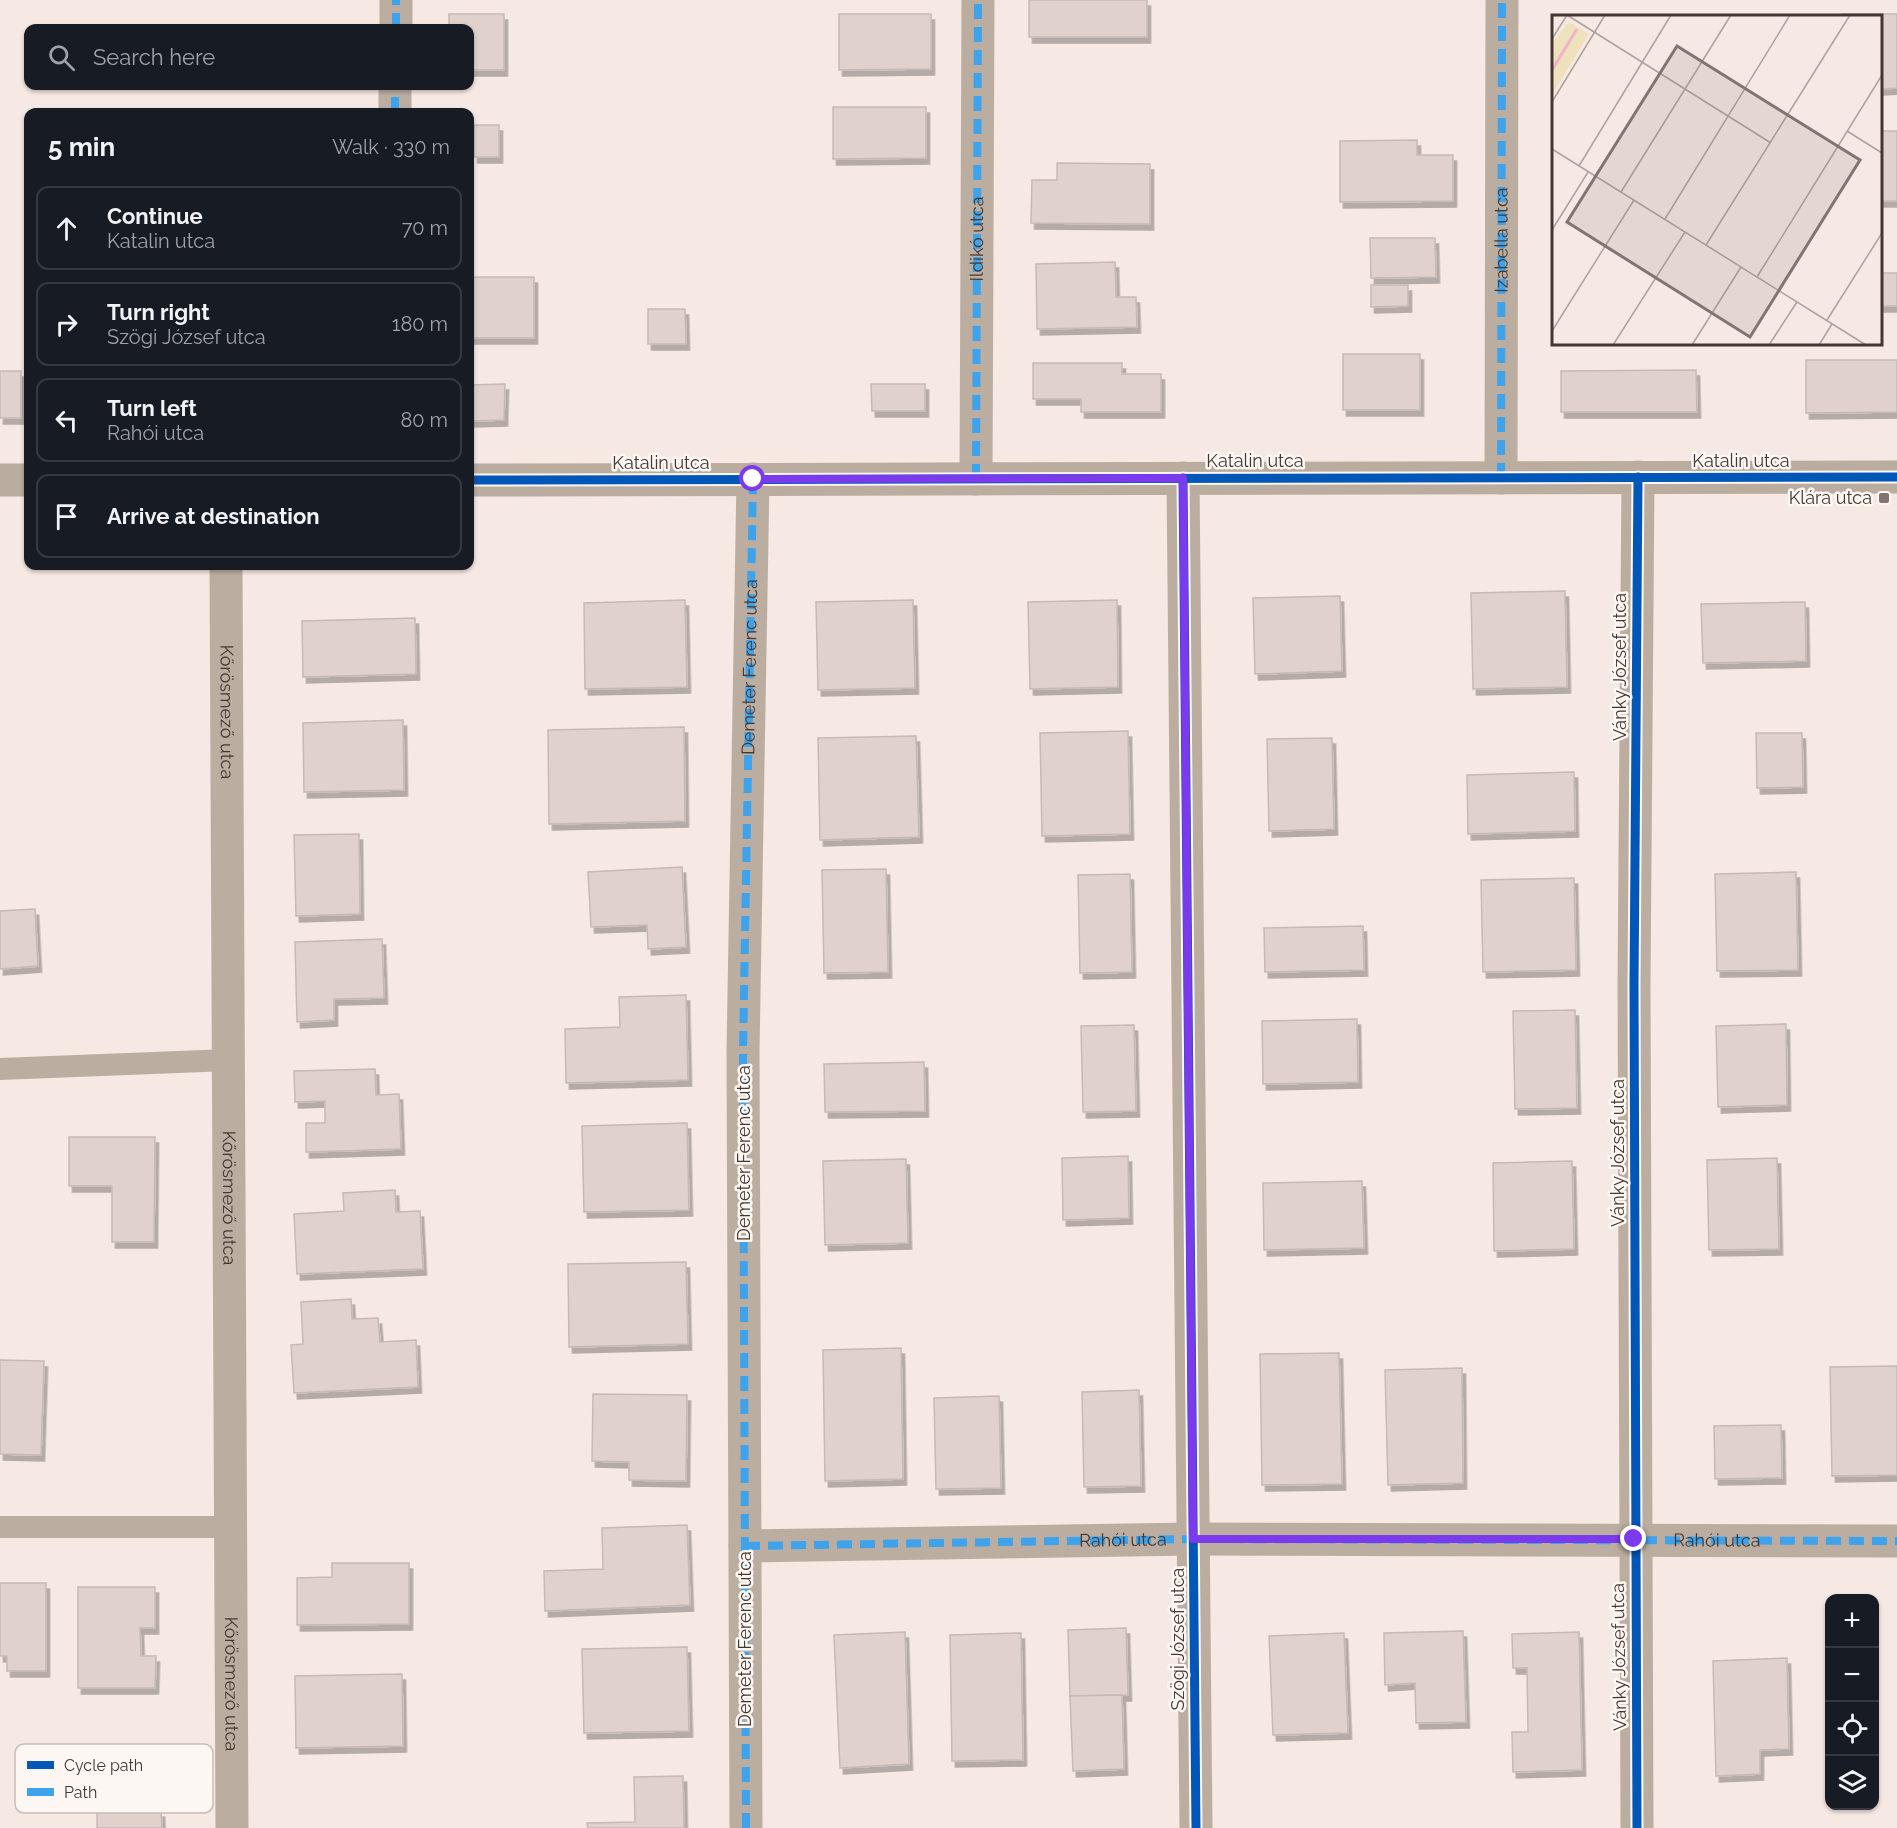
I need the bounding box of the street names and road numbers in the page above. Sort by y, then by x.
street label: Izabella utca [1490,187,1512,293]
street label: Ildikó utca [966,196,987,282]
street label: Katalin utca [1206,450,1304,471]
street label: Katalin utca [1692,450,1790,471]
street label: Katalin utca [612,452,710,473]
street label: Demeter Ferenc utca [737,579,761,755]
street label: Vánky József utca [1609,593,1630,741]
street label: Kőrösmező utca [216,645,238,779]
street label: Demeter Ferenc utca [733,1065,754,1241]
street label: Vánky József utca [1607,1079,1628,1227]
street label: Kőrösmező utca [219,1131,240,1265]
street label: Rahói utca [1079,1528,1167,1551]
street label: Rahói utca [1673,1529,1761,1551]
street label: Demeter Ferenc utca [734,1551,755,1727]
street label: Szögi József utca [1167,1568,1188,1710]
street label: Vánky József utca [1607,1583,1630,1731]
street label: Kőrösmező utca [221,1617,243,1751]

